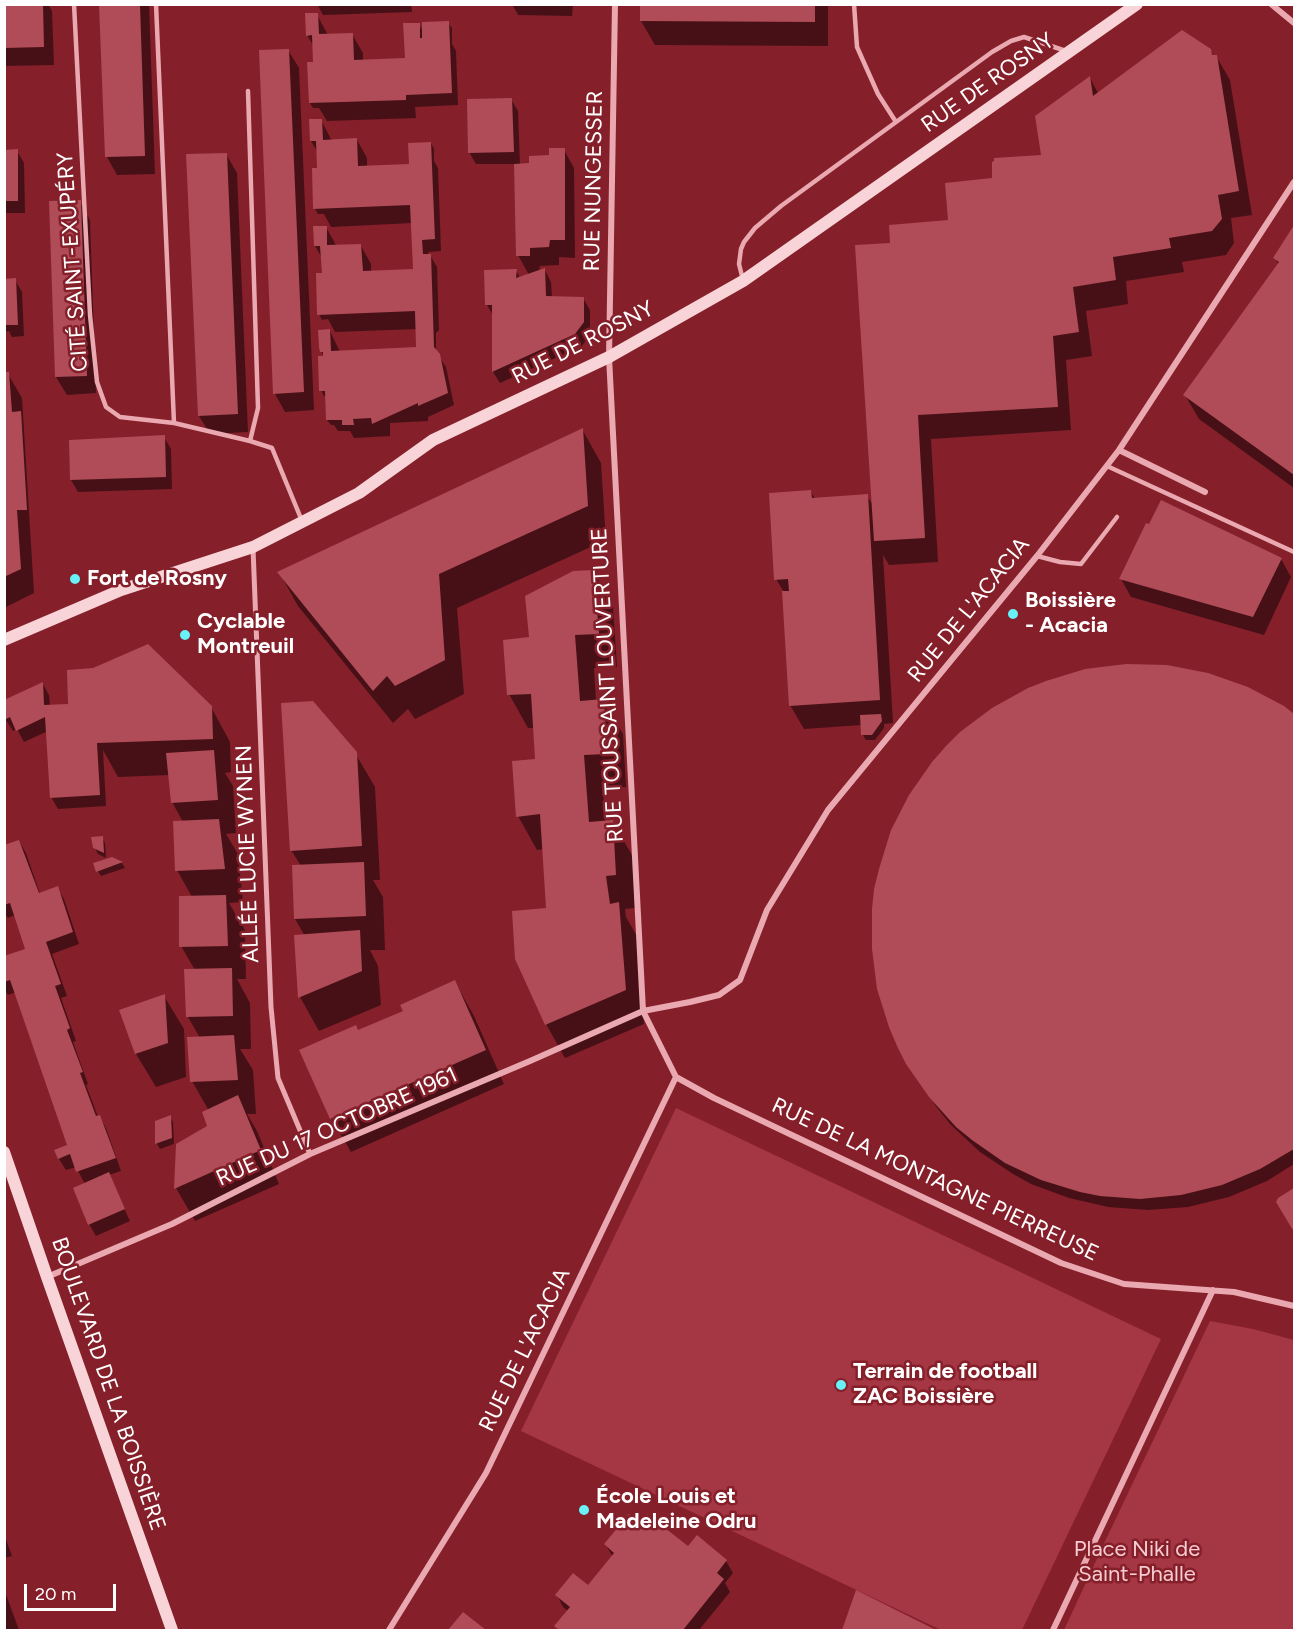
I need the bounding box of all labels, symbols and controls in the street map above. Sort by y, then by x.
street label: RUE DE ROSNY [917,27,1059,139]
street label: RUE NUNGESSER [579,90,609,272]
street label: CITÉ SAINT-EXUPÉRY [52,151,94,373]
street label: RUE DE ROSNY [507,296,659,390]
street label: RUE TOUSSAINT LOUVERTURE [587,527,629,843]
street label: RUE DE L'ACACIA [903,532,1035,688]
place label: Fort de Rosny [87,566,227,592]
marker: Fort de Rosny [68,572,82,586]
place label: Boissière - Acacia [1025,588,1116,640]
marker: Boissière - Acacia [1006,607,1020,621]
place label: Cyclable Montreuil [197,609,294,660]
marker: Cyclable Montreuil [178,628,192,642]
street label: ALLÉE LUCIE WYNEN [231,745,265,963]
street label: RUE DU 17 OCTOBRE 1961 [212,1062,462,1192]
street label: RUE DE LA MONTAGNE PIERREUSE [767,1093,1103,1267]
street label: BOULEVARD DE LA BOISSIÈRE [45,1234,171,1534]
street label: RUE DE L'ACACIA [474,1264,576,1436]
place label: Terrain de football ZAC Boissière [853,1359,1037,1410]
marker: Terrain de football ZAC Boissière [834,1378,848,1392]
place label: École Louis et Madeleine Odru [596,1484,756,1536]
marker: École Louis et Madeleine Odru [577,1503,591,1517]
park label: Place Niki de Saint-Phalle [1074,1537,1200,1588]
scale bar [27,1572,118,1610]
text: 20 m [35,1583,76,1605]

